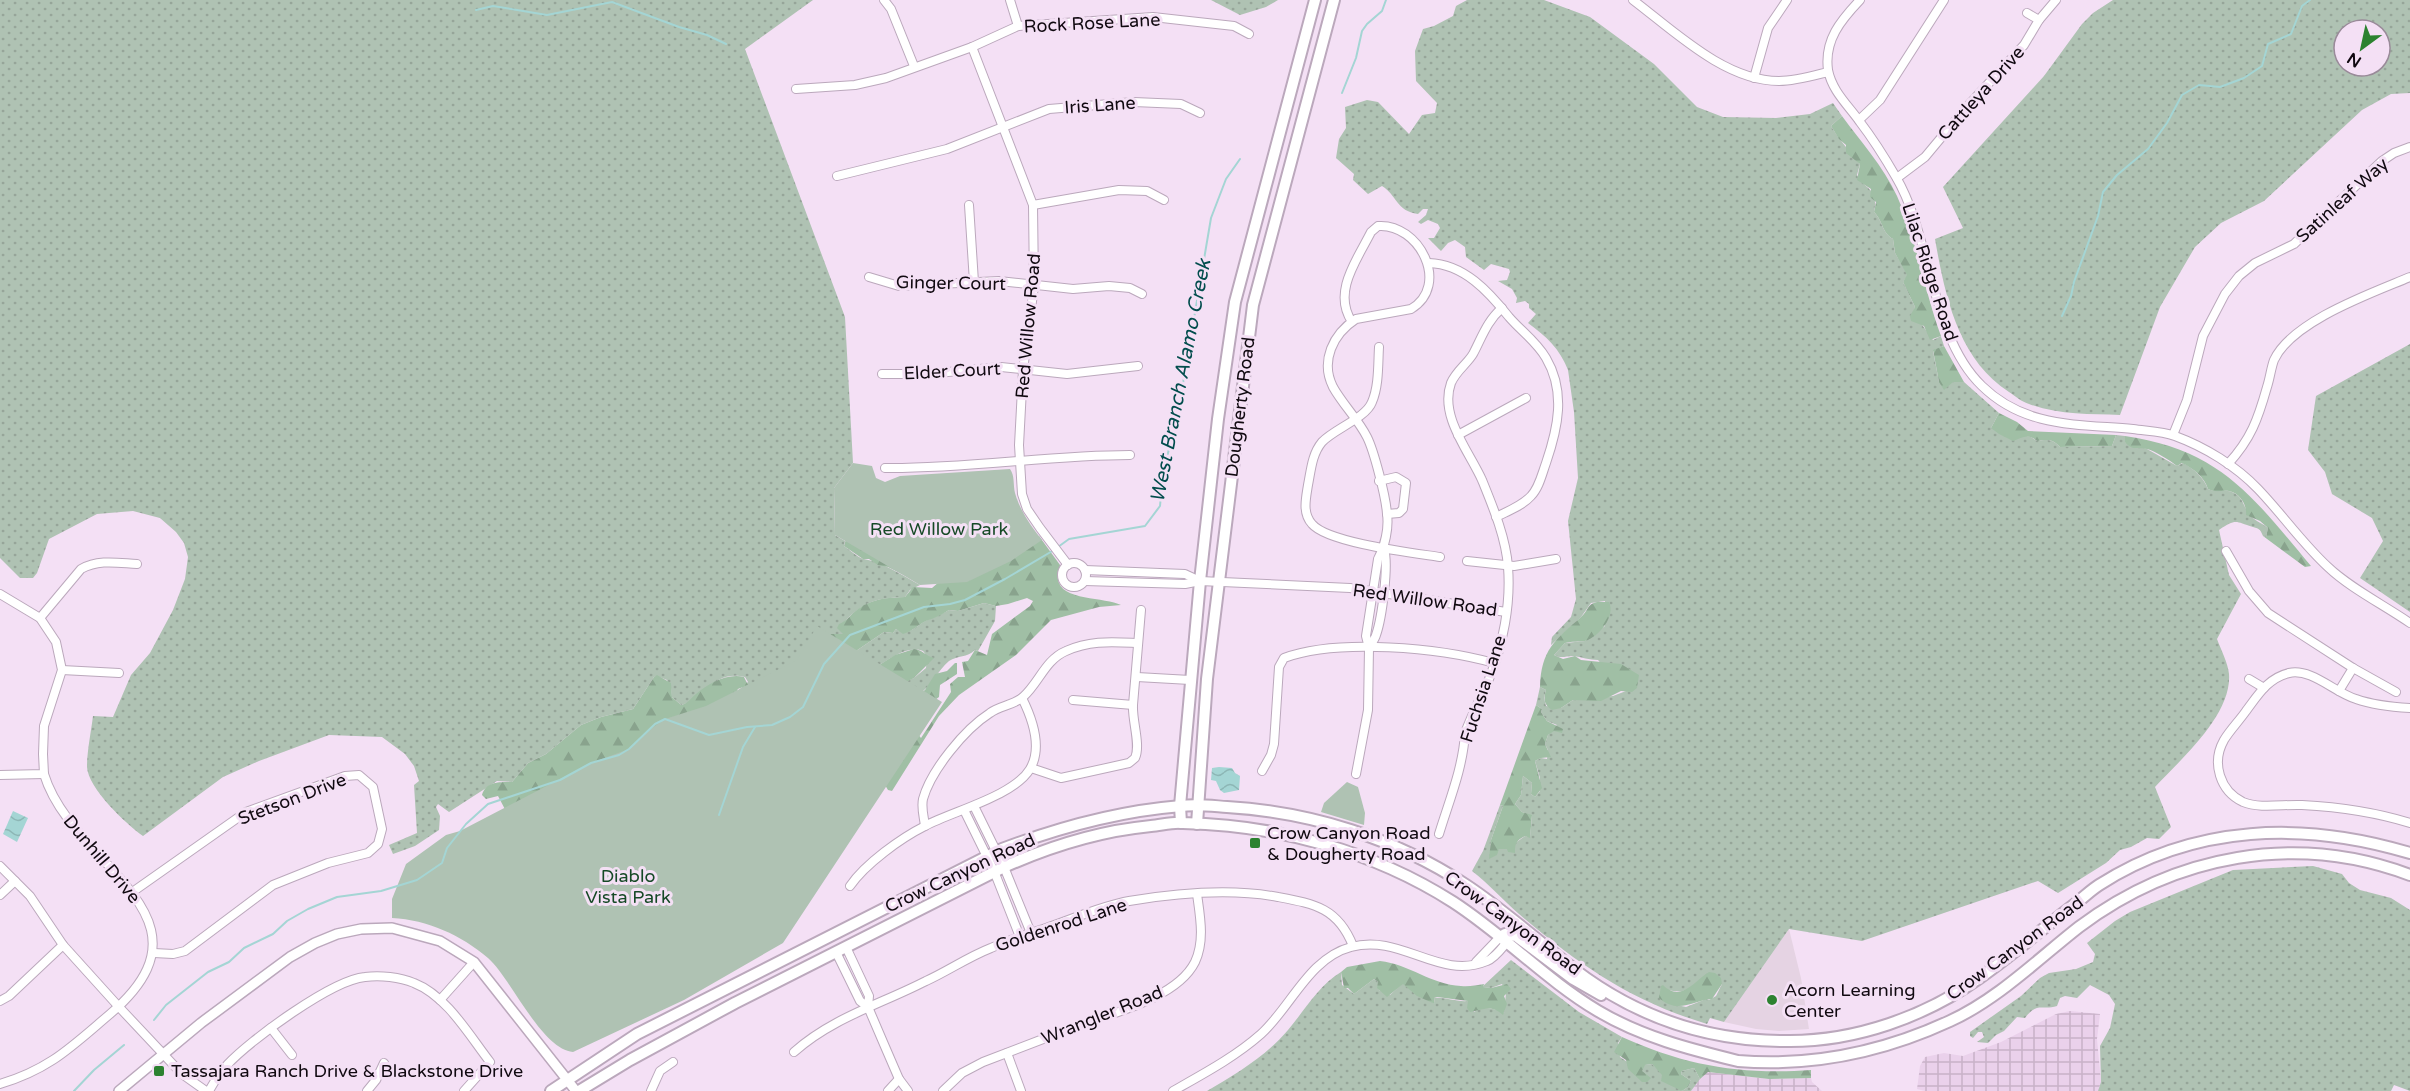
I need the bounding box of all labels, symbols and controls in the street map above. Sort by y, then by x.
street label: Rock Rose Lane [1023,8,1161,38]
north arrow [2332,18,2392,78]
street label: Cattleya Drive [1933,41,2029,145]
text: N [2344,48,2365,72]
street label: Iris Lane [1064,92,1136,118]
street label: Satinleaf Way [2291,153,2393,247]
street label: Lilac Ridge Road [1897,200,1963,344]
street label: Red Willow Road [1011,253,1045,399]
water label: West Branch Alamo Creek [1146,255,1217,505]
street label: Ginger Court [896,271,1006,295]
street label: Dougherty Road [1220,336,1260,478]
street label: Elder Court [903,357,1001,385]
park label: Red Willow Park [870,518,1009,540]
street label: Red Willow Road [1351,579,1499,621]
street label: Fuchsia Lane [1455,633,1511,745]
street label: Stetson Drive [235,768,349,830]
street label: Dunhill Drive [59,810,145,908]
place label: Crow Canyon Road & Dougherty Road [1267,822,1431,865]
street label: Crow Canyon Road [881,828,1039,918]
marker: Crow Canyon Road & Dougherty Road [1248,836,1262,850]
park label: Diablo Vista Park [585,865,671,908]
street label: Crow Canyon Road [1440,866,1586,980]
street label: Crow Canyon Road [1942,891,2088,1005]
street label: Goldenrod Lane [993,893,1129,957]
place label: Acorn Learning Center [1784,979,1916,1022]
street label: Wrangler Road [1038,981,1166,1049]
marker: Acorn Learning Center [1765,993,1779,1007]
place label: Tassajara Ranch Drive & Blackstone Drive [171,1060,523,1082]
marker: Tassajara Ranch Drive & Blackstone Drive [152,1064,166,1078]

